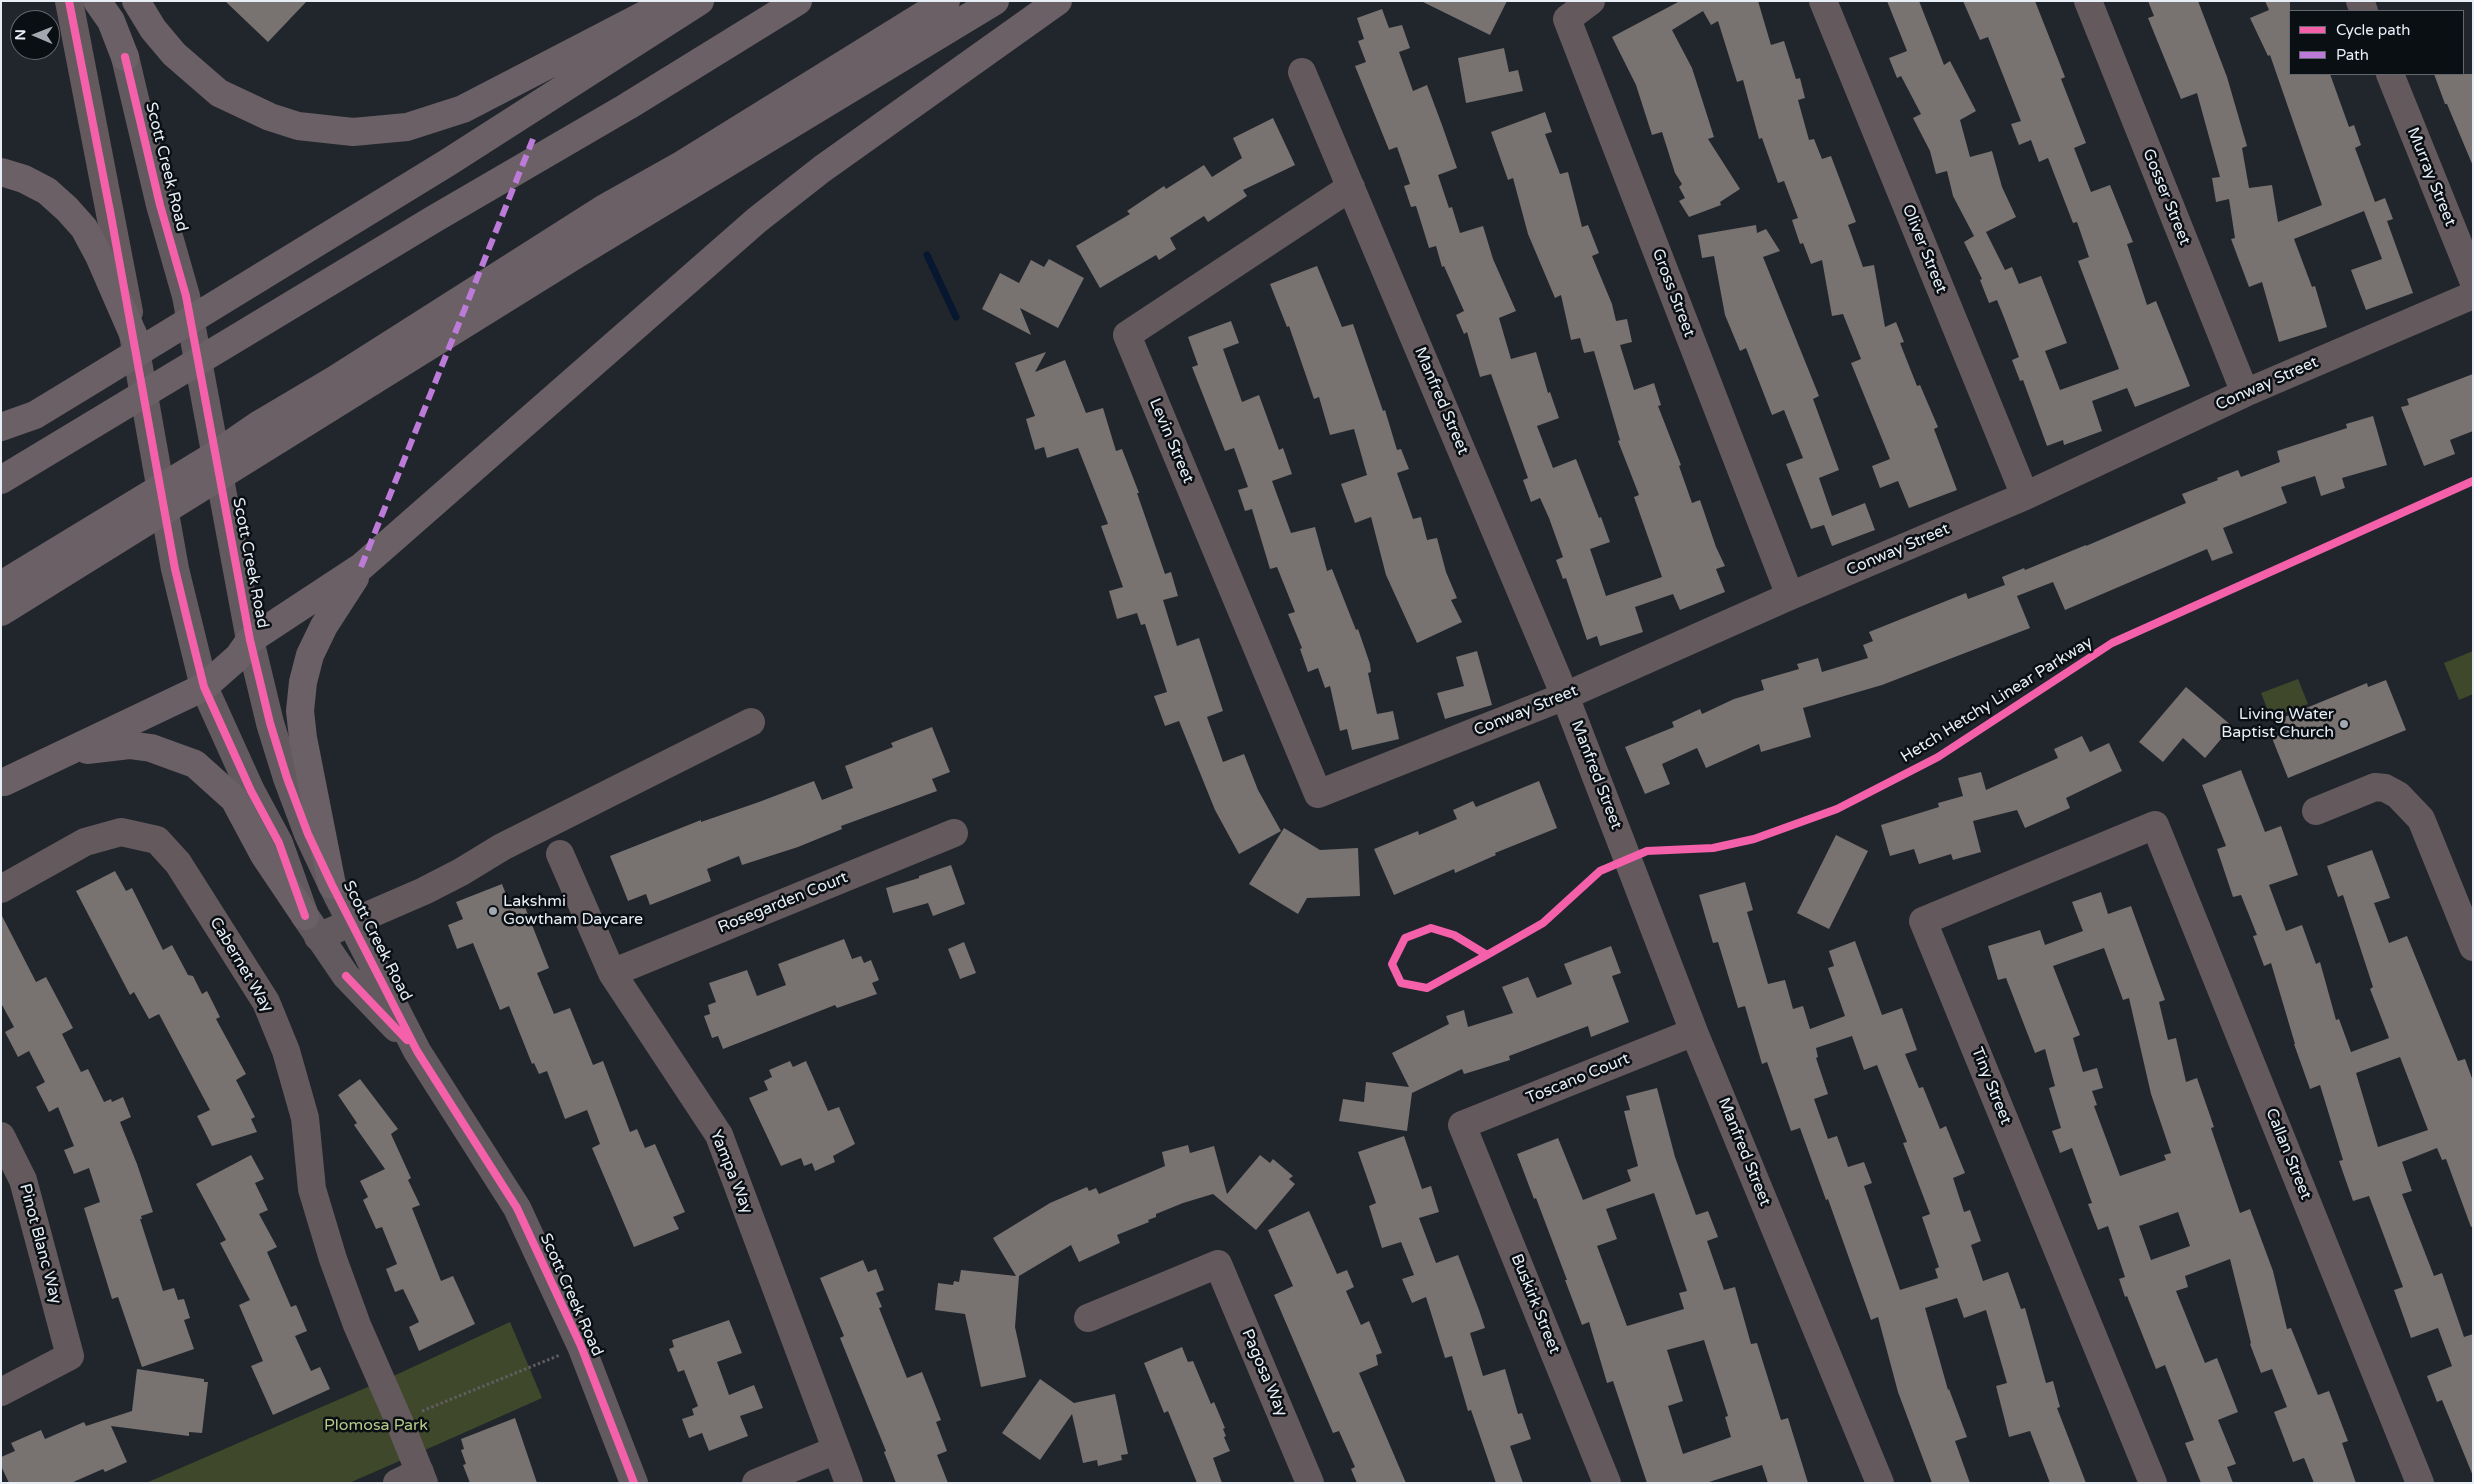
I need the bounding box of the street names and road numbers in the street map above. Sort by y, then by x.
street label: Scott Creek Road [141,100,191,234]
street label: Murray Street [2403,125,2459,229]
street label: Gosser Street [2138,146,2194,248]
street label: Oliver Street [1897,202,1951,296]
street label: Gross Street [1647,246,1699,340]
street label: Manfred Street [1410,344,1472,458]
street label: Conway Street [2213,353,2321,415]
street label: Levin Street [1145,396,1197,486]
street label: Scott Creek Road [228,496,272,630]
street label: Conway Street [1844,520,1952,580]
street label: Hetch Hetchy Linear Parkway [1898,633,2096,767]
street label: Conway Street [1471,681,1581,741]
street label: Manfred Street [1566,718,1626,832]
street label: Rosegarden Court [715,868,851,938]
street label: Scott Creek Road [338,878,416,1004]
street label: Cabernet Way [205,914,277,1016]
street label: Tiny Street [1967,1045,2015,1127]
street label: Toscano Court [1523,1050,1633,1108]
street label: Manfred Street [1714,1095,1774,1209]
street label: Callan Street [2261,1106,2315,1202]
street label: Yampa Way [705,1127,757,1217]
street label: Pinot Blanc Way [15,1182,65,1306]
street label: Scott Creek Road [535,1231,607,1359]
street label: Buskirk Street [1506,1251,1564,1357]
street label: Pagosa Way [1237,1326,1291,1420]

